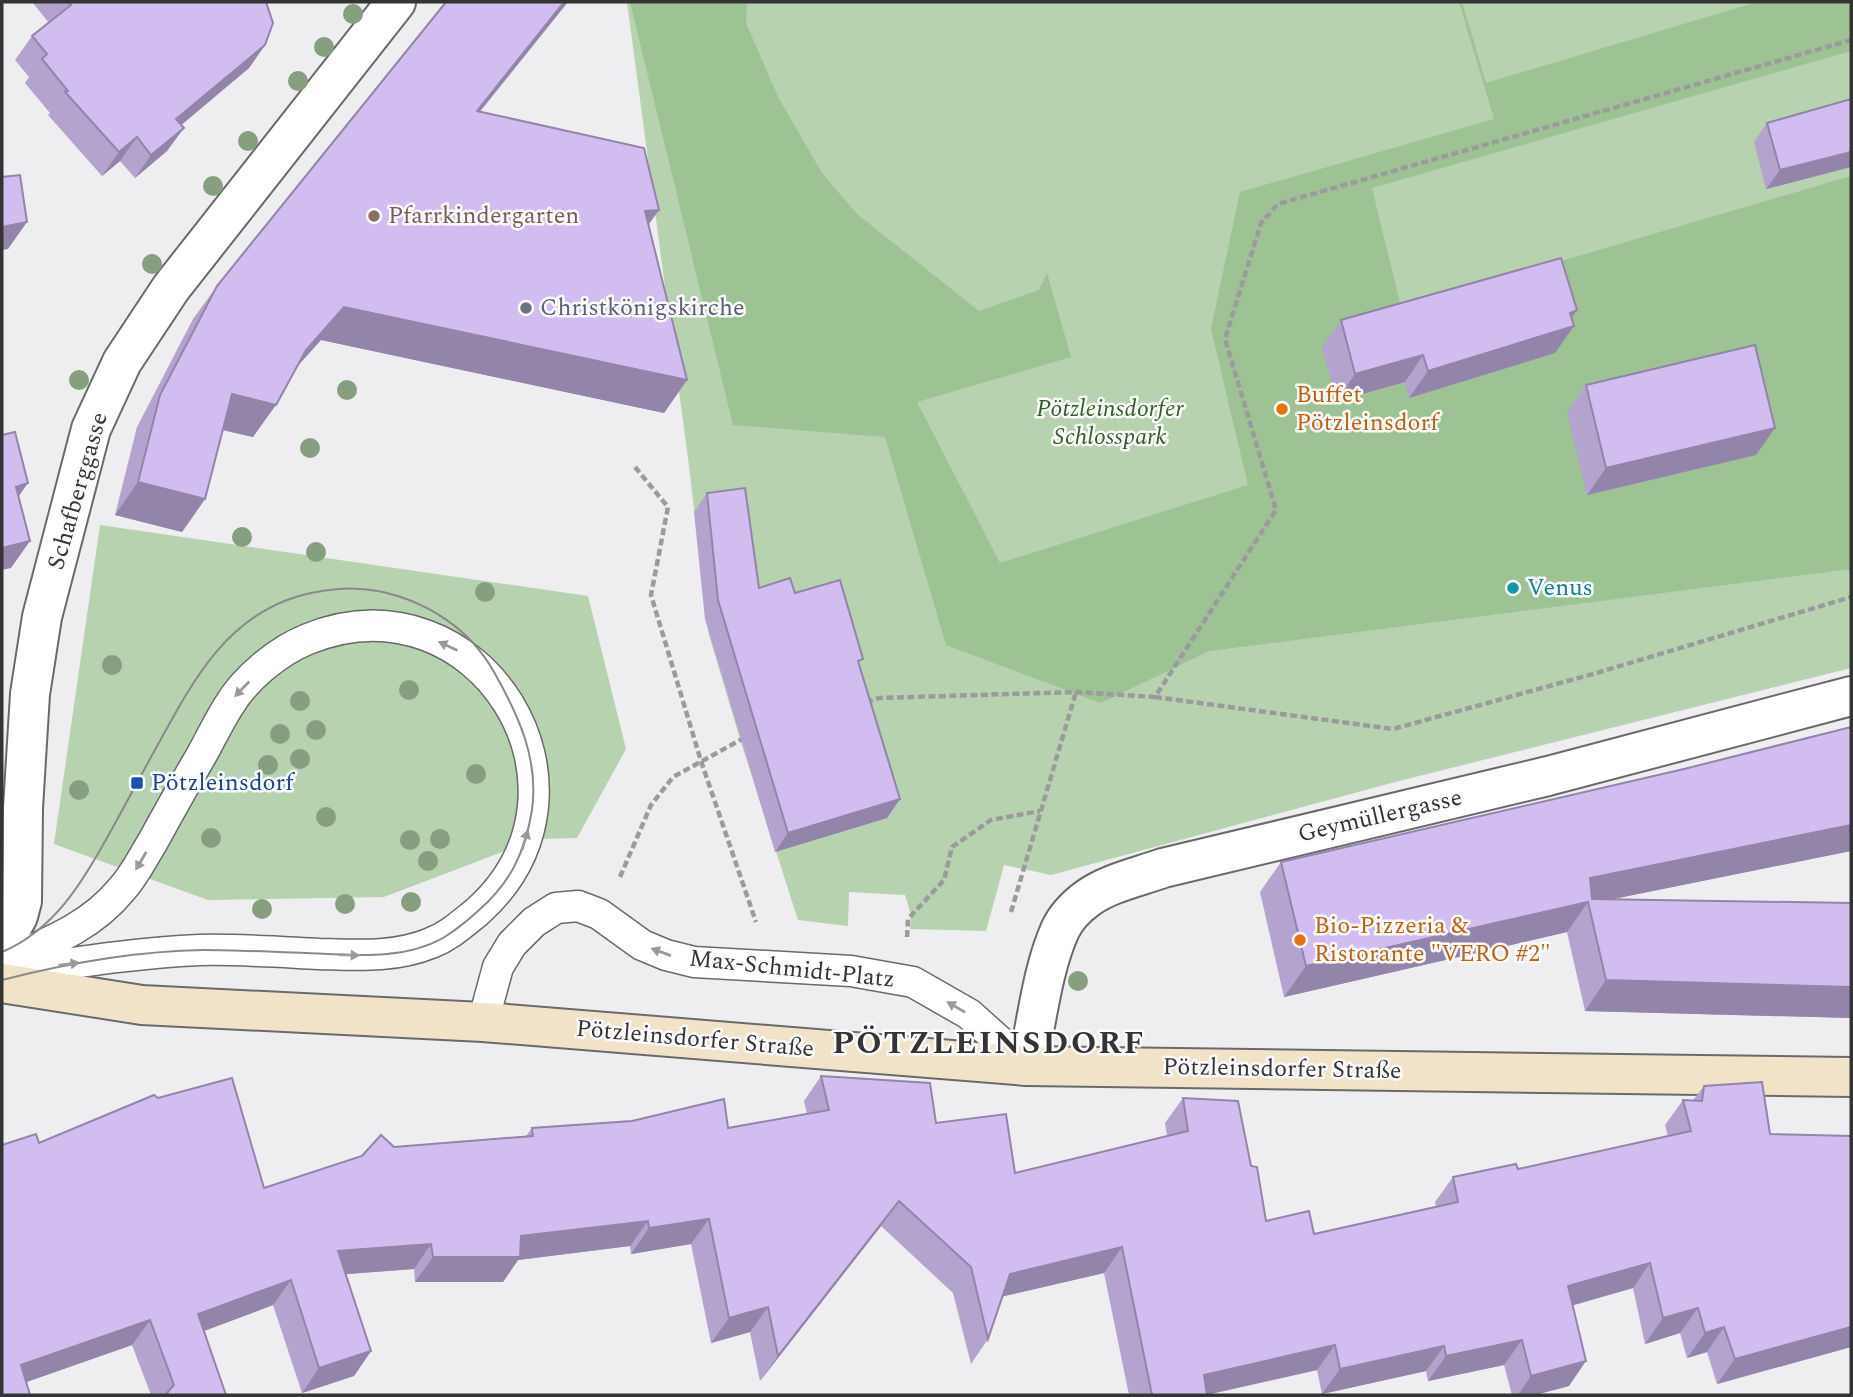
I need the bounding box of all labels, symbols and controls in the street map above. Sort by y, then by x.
place label: Pfarrkindergarten [388,198,579,234]
marker: Pfarrkindergarten [366,208,382,224]
place label: Christkönigskirche [540,290,745,326]
marker: Christkönigskirche [518,300,534,316]
place label: Buffet Pötzleinsdorf [1296,377,1440,441]
park label: Pötzleinsdorfer Schlosspark [1036,391,1184,455]
marker: Buffet Pötzleinsdorf [1274,401,1290,417]
street label: Schafberggasse [38,408,118,574]
place label: Venus [1527,570,1593,606]
marker: Venus [1505,580,1521,596]
one-way arrow [438,640,458,652]
one-way arrow [234,680,251,697]
place label: Pötzleinsdorf [151,765,295,801]
marker: Pötzleinsdorf [129,775,145,791]
street label: Geymüllergasse [1294,780,1466,852]
one-way arrow [520,829,530,850]
one-way arrow [135,851,147,871]
place label: Bio-Pizzeria & Ristorante "VERO #2" [1314,908,1551,972]
marker: Bio-Pizzeria & Ristorante "VERO #2" [1292,932,1308,948]
street label: Max-Schmidt-Platz [687,940,897,998]
one-way arrow [651,947,672,958]
one-way arrow [338,949,360,960]
one-way arrow [58,958,80,969]
one-way arrow [946,1001,966,1013]
street label: Pötzleinsdorfer Straße [574,1011,816,1067]
district label: PÖTZLEINSDORF [832,1019,1146,1068]
street label: Pötzleinsdorfer Straße [1162,1049,1402,1089]

